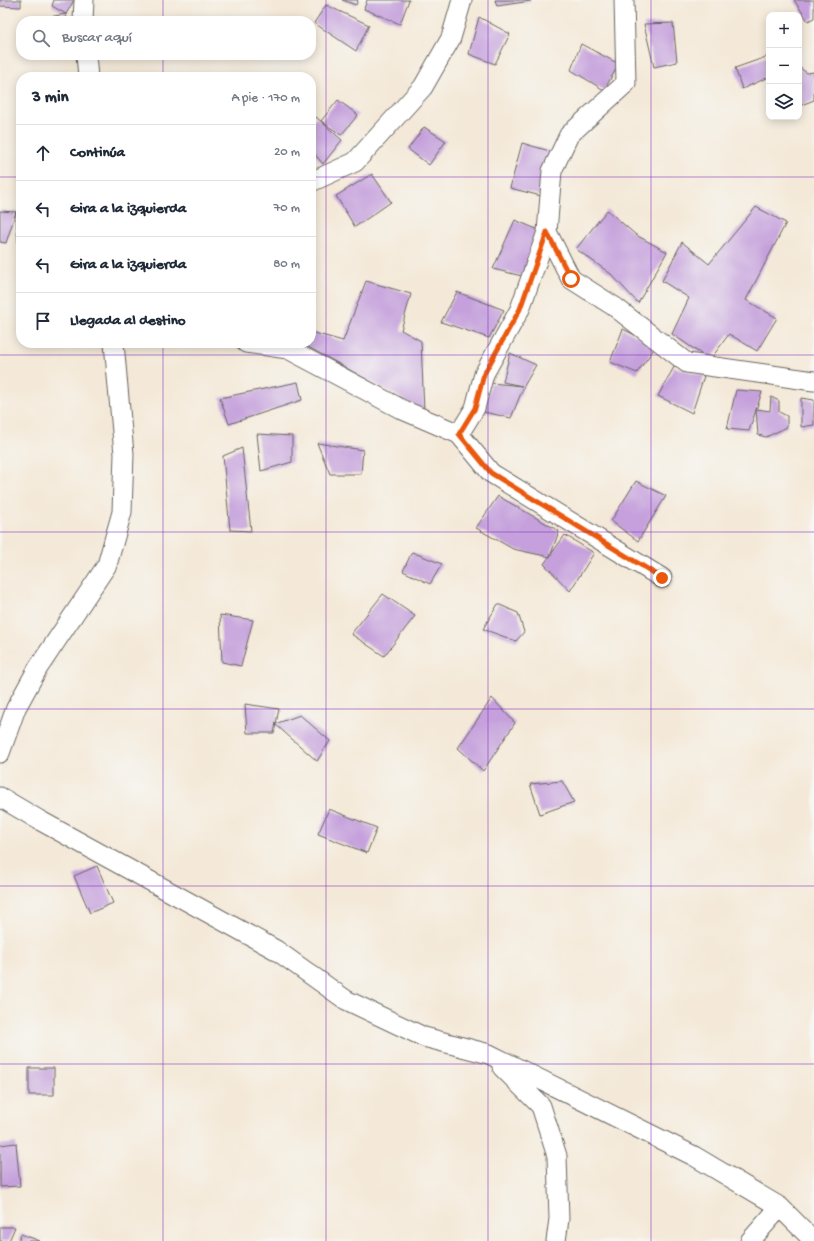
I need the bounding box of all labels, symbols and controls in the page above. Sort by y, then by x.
map controls [766,12,802,120]
button: + [766,12,802,48]
search box [16,16,316,60]
icon: search [30,27,52,49]
text: Buscar aquí [62,29,132,47]
button: − [766,48,802,84]
button: layers [766,84,802,120]
text: 3 min [32,88,69,108]
text: A pie · 170 m [231,91,300,106]
icon: ahead [32,142,54,164]
text: Continúa [70,144,125,162]
text: 20 m [274,145,300,160]
icon: left [32,198,54,220]
text: Gira a la izquierda [70,200,186,218]
text: 70 m [274,201,300,216]
icon: left [32,254,54,276]
text: Gira a la izquierda [70,256,186,274]
text: 80 m [273,257,300,272]
route start [562,270,580,288]
icon: arrive [32,310,54,332]
text: Llegada al destino [70,312,186,330]
route end [653,569,671,587]

